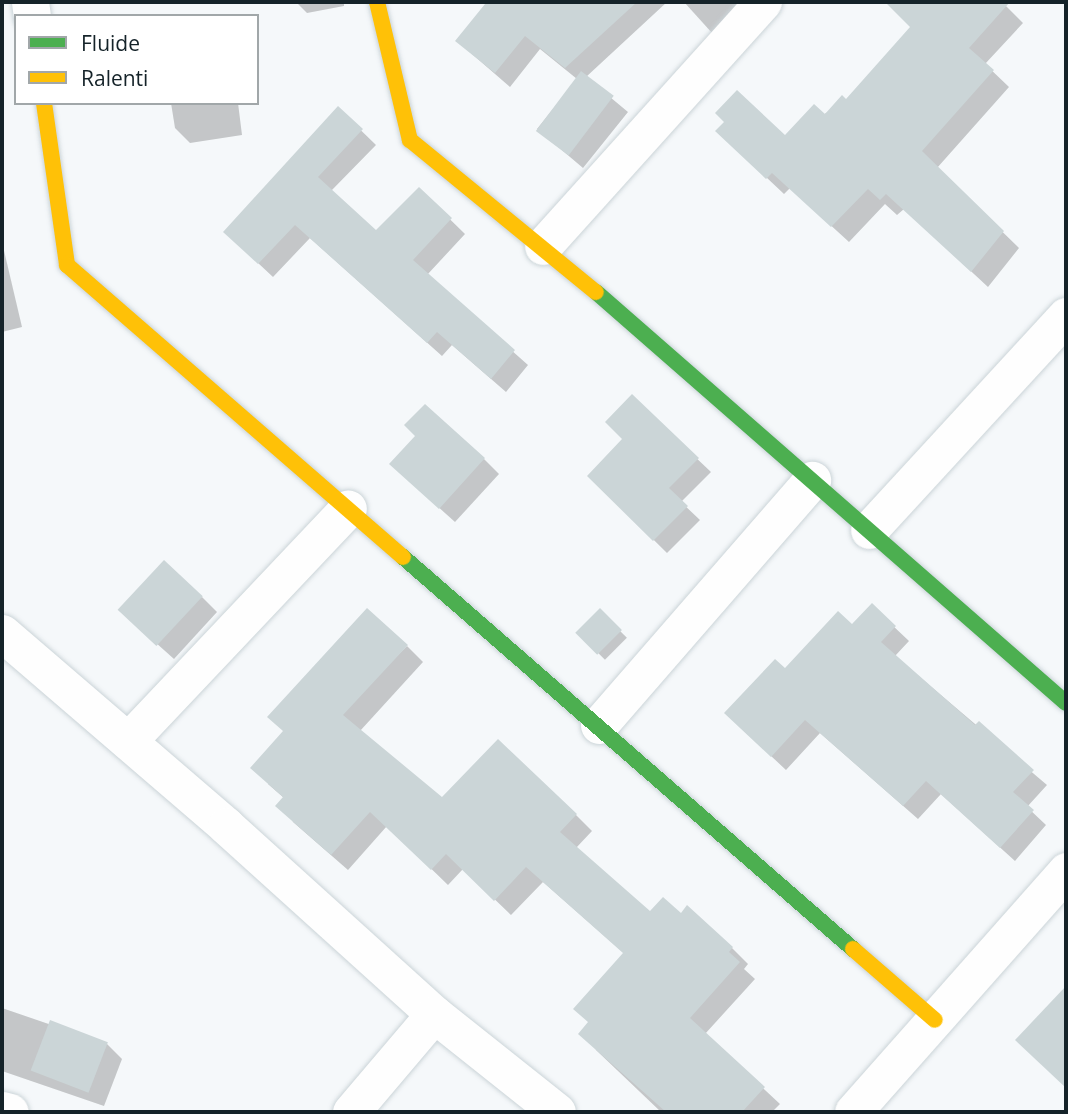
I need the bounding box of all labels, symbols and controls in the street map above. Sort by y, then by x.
legend [14,14,259,105]
text: Fluide [81,29,140,57]
text: Ralenti [81,64,148,92]

